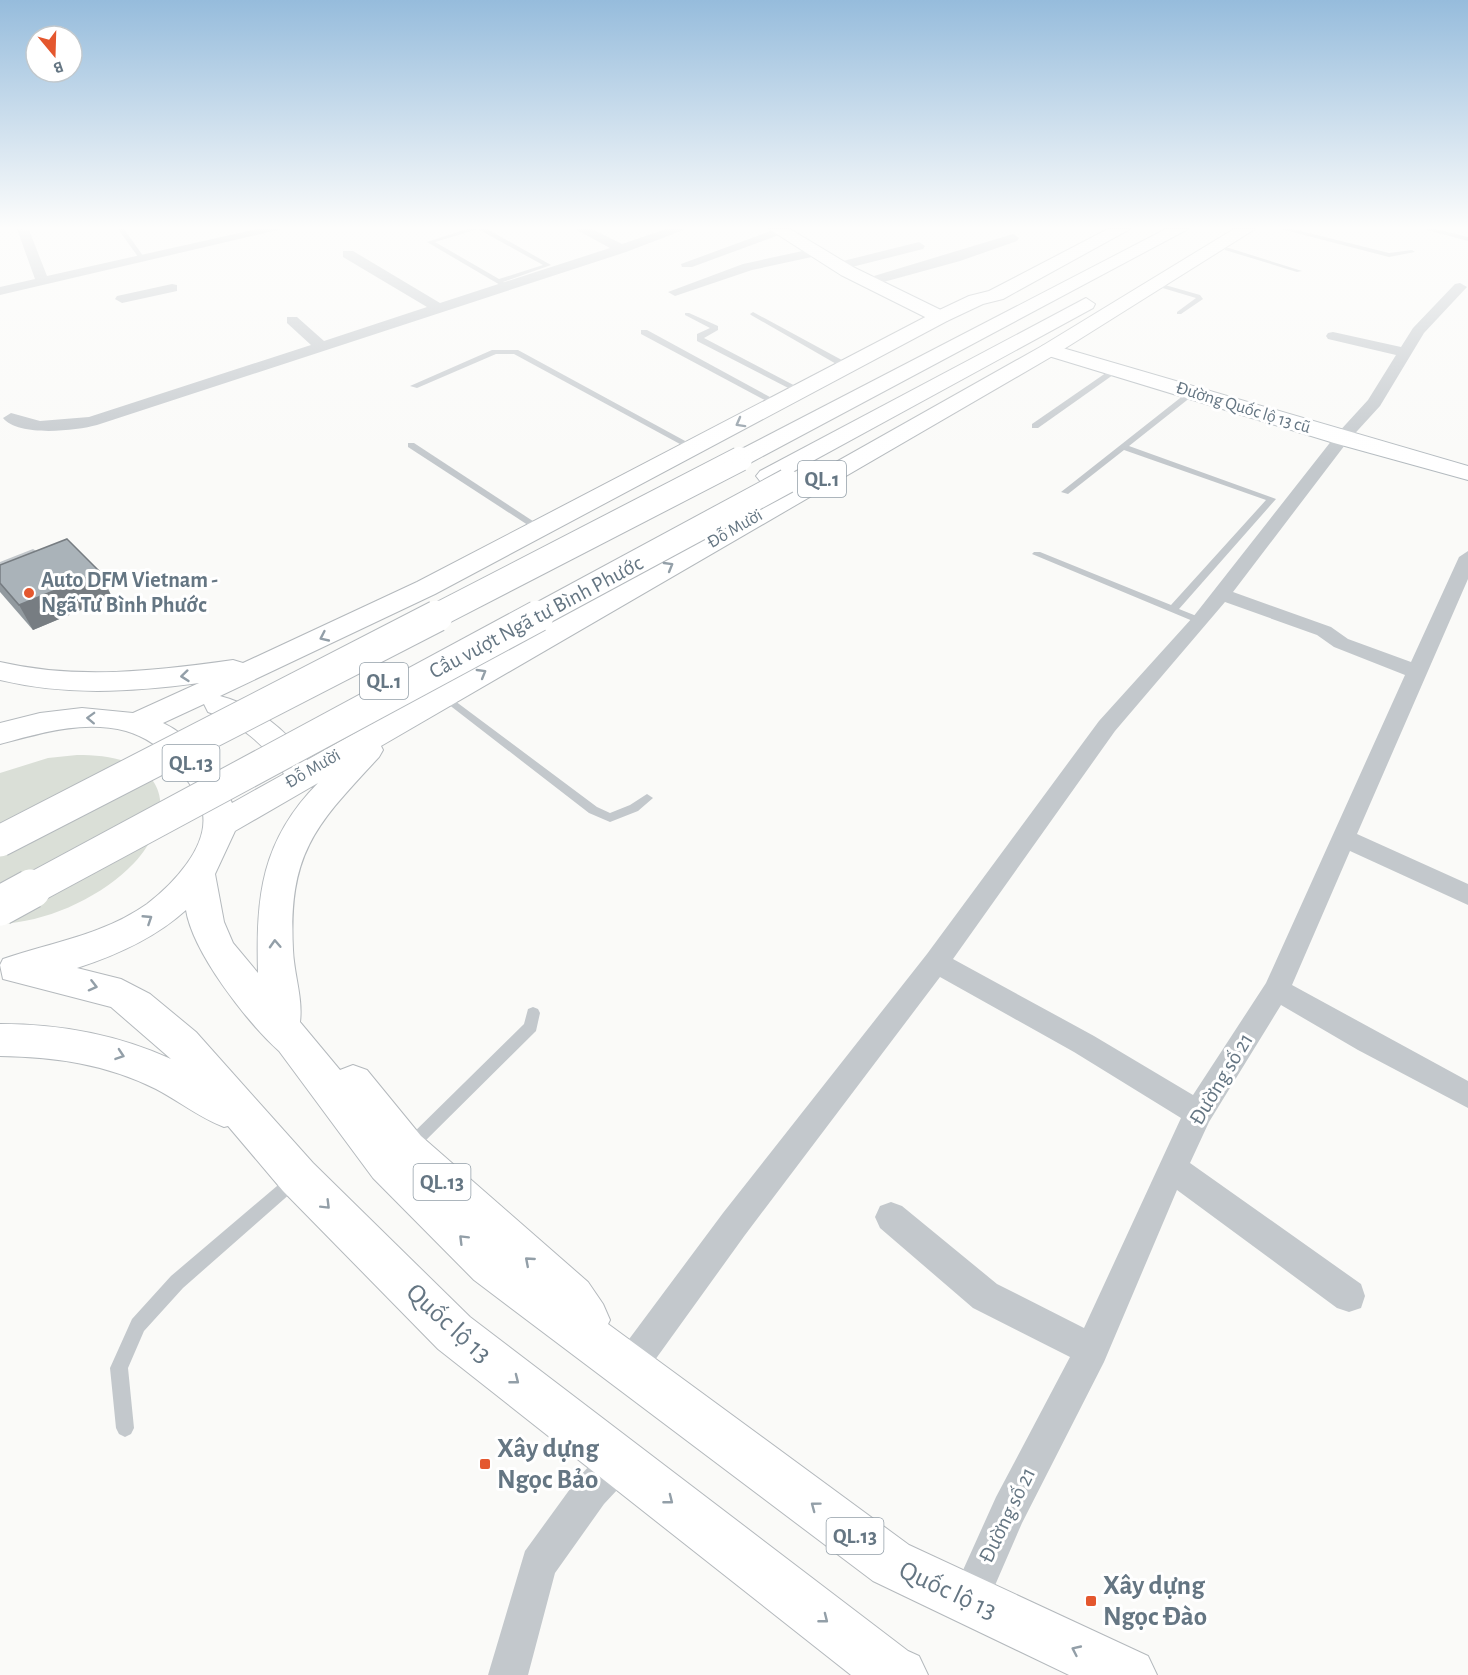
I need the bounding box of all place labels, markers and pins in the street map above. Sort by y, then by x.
place label: Auto DFM Vietnam - Ngã Tư Bình Phước [41,569,218,616]
marker: Auto DFM Vietnam - Ngã Tư Bình Phước [22,586,36,600]
place label: Xây dựng Ngọc Bảo [497,1435,599,1493]
marker: Xây dựng Ngọc Bảo [478,1457,492,1471]
place label: Xây dựng Ngọc Đào [1103,1572,1207,1630]
marker: Xây dựng Ngọc Đào [1084,1594,1098,1608]

